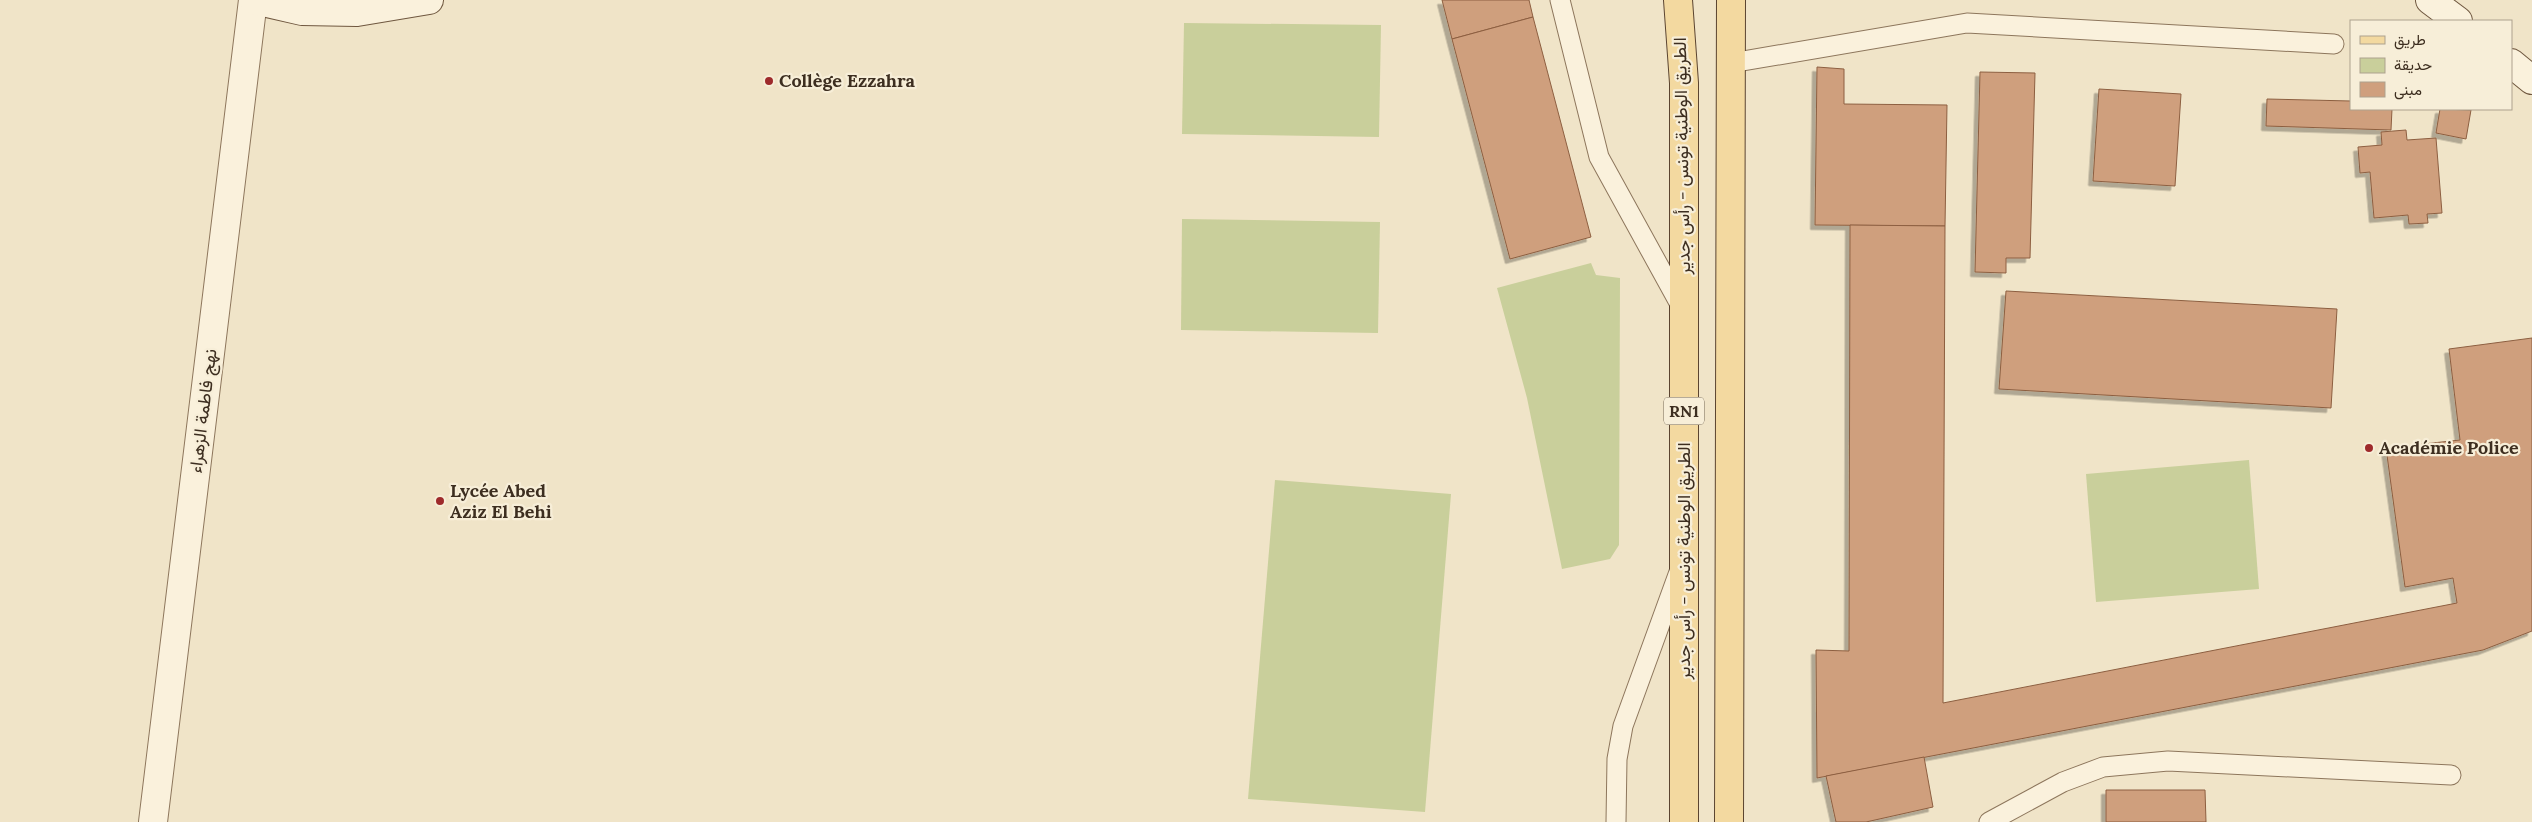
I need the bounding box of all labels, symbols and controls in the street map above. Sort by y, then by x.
legend [2350,20,2512,110]
text: طريق [2394,30,2426,50]
street label: الطريق الوطنية تونس - رأس جدير [1668,37,1695,276]
text: حديقة [2394,55,2432,74]
place label: Collège Ezzahra [779,69,916,92]
marker: Collège Ezzahra [763,75,775,87]
text: مبنى [2394,80,2422,100]
street label: نهج فاطمة الزهراء [183,348,223,474]
road number: RN1 [1664,398,1704,424]
place label: Académie Police [2379,436,2519,459]
street label: الطريق الوطنية تونس - رأس جدير [1672,442,1695,681]
marker: Académie Police [2363,442,2375,454]
place label: Lycée Abed Aziz El Behi [450,479,552,523]
marker: Lycée Abed Aziz El Behi [434,495,446,507]

